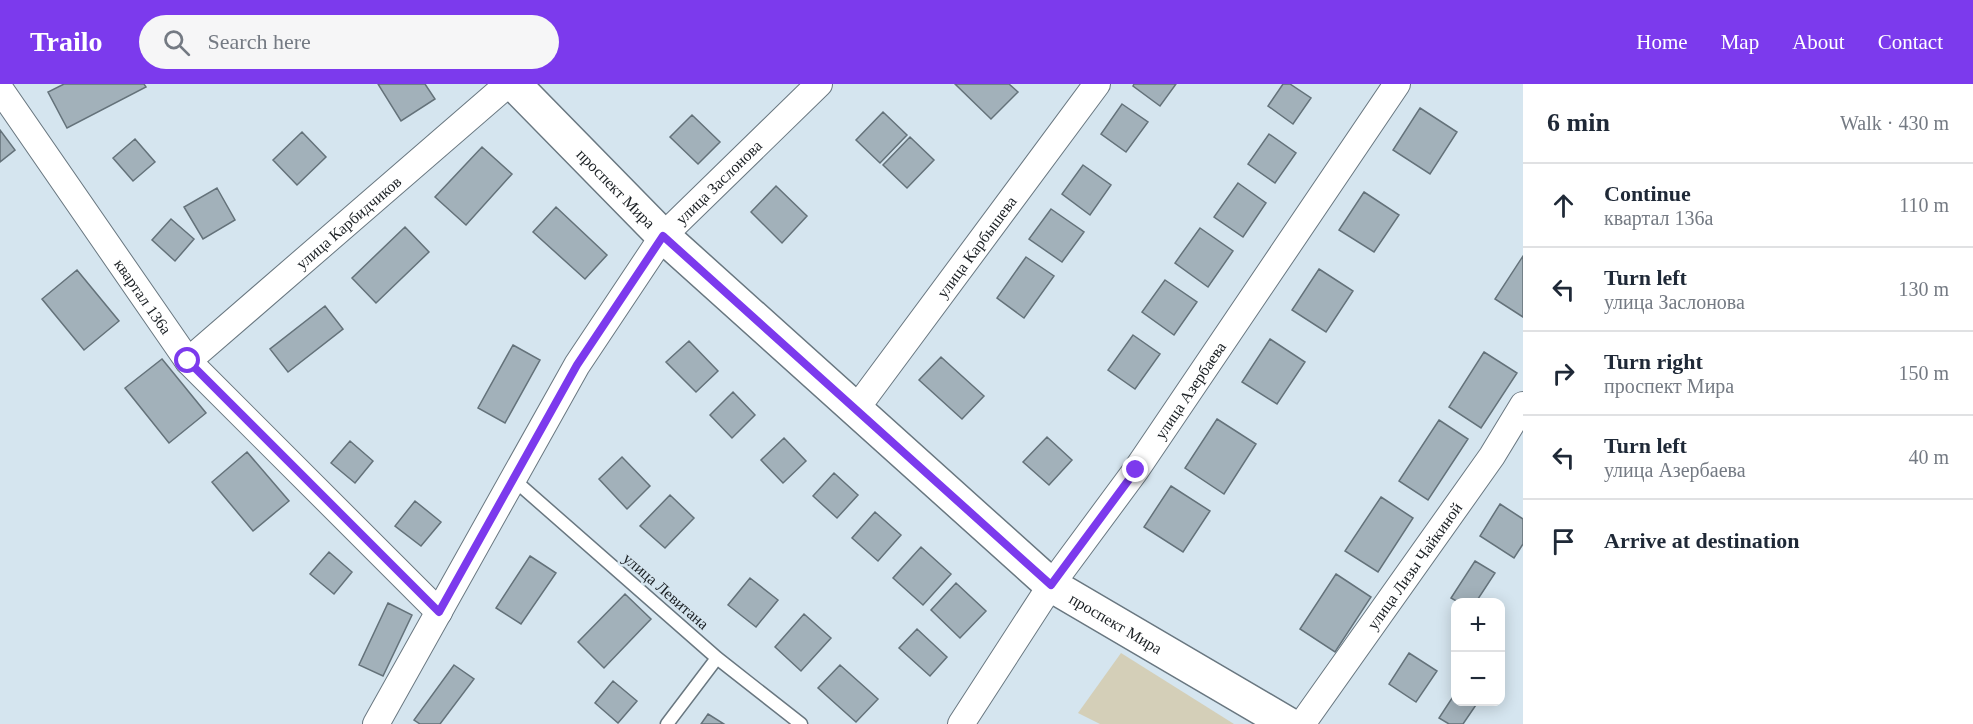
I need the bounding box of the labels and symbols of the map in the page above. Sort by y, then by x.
street label: улица Заслонова [672,136,765,228]
street label: проспект Мира [574,145,659,231]
street label: улица Карбидчиков [292,172,404,273]
street label: улица Карбышева [933,193,1019,301]
street label: квартал 136а [111,255,175,337]
street label: улица Азербаева [1151,338,1229,442]
route start [174,347,200,373]
route end [1122,456,1148,482]
street label: улица Лизы Чайкиной [1363,499,1465,633]
street label: улица Левитана [619,549,712,633]
street label: проспект Мира [1067,589,1165,657]

